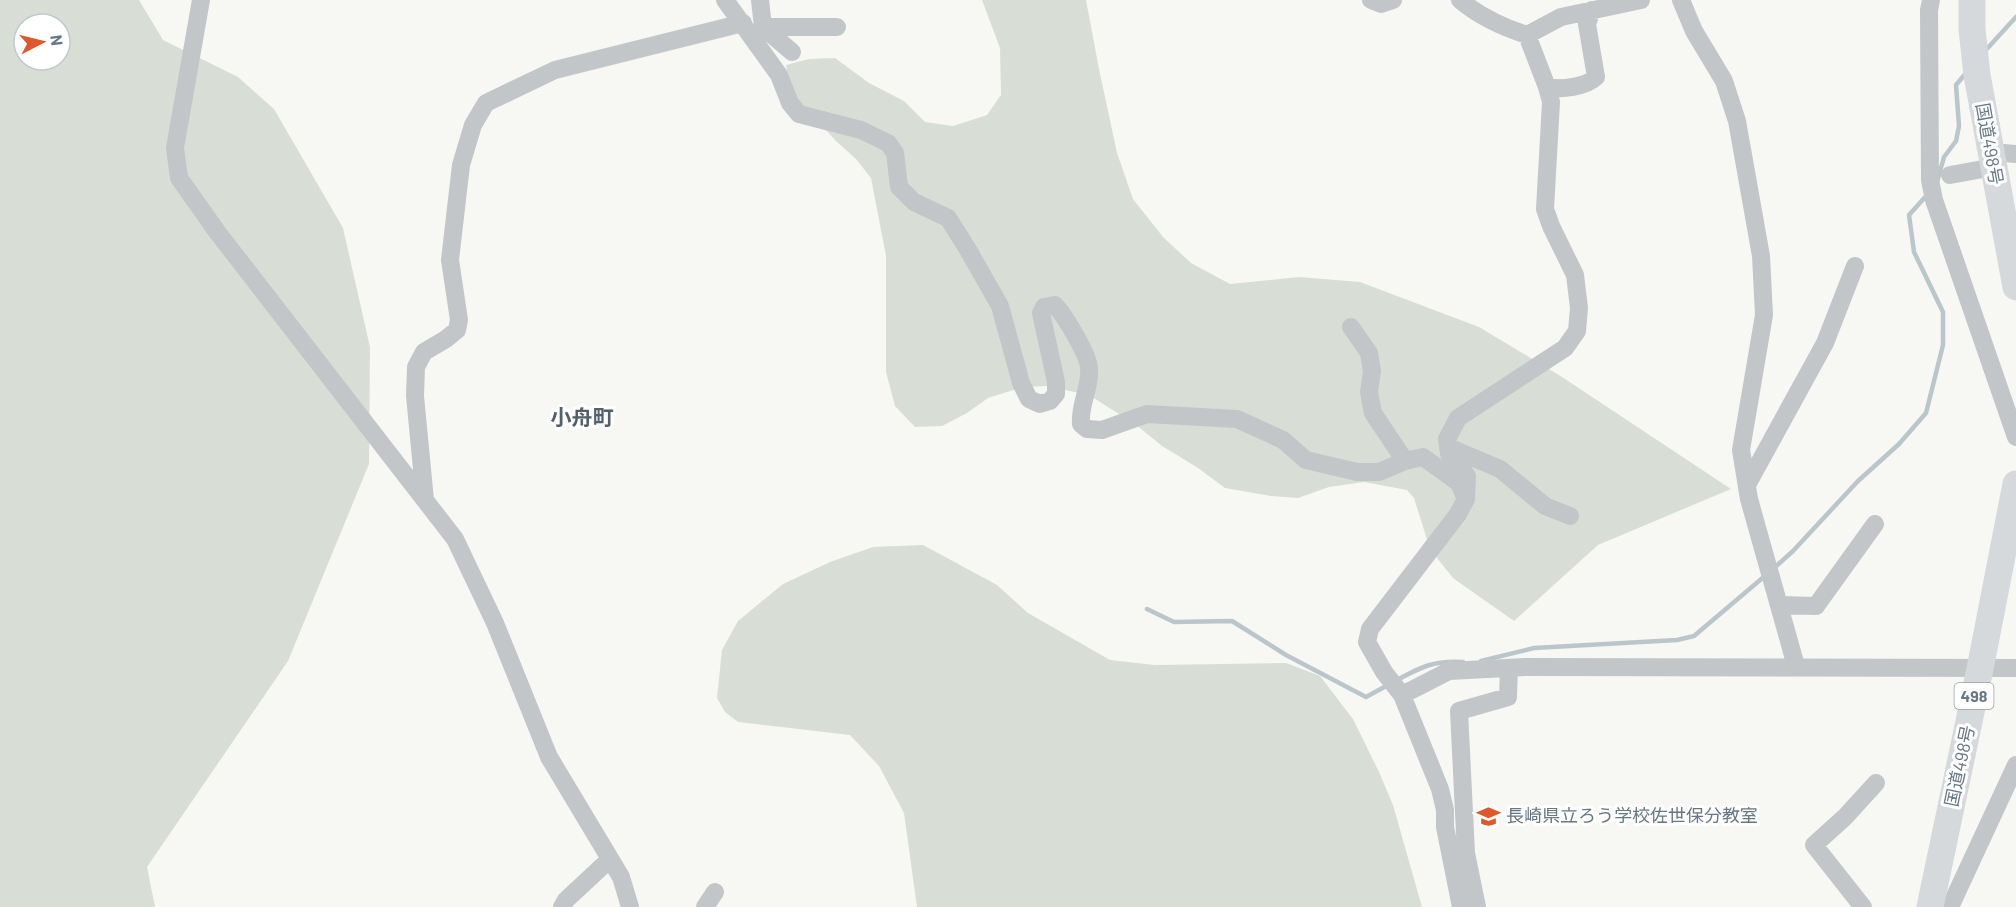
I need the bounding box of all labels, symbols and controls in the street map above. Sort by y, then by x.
north arrow [12,12,72,72]
text: N [47,34,67,47]
street label: 国道498号 [1972,101,2008,186]
district label: 小舟町 [551,404,614,429]
road number: 498 [1954,683,1994,709]
street label: 国道498号 [1940,723,1978,809]
school or university icon: 長崎県立ろう学校佐世保分教室 [1475,803,1501,829]
place label: 長崎県立ろう学校佐世保分教室 [1506,804,1758,826]

